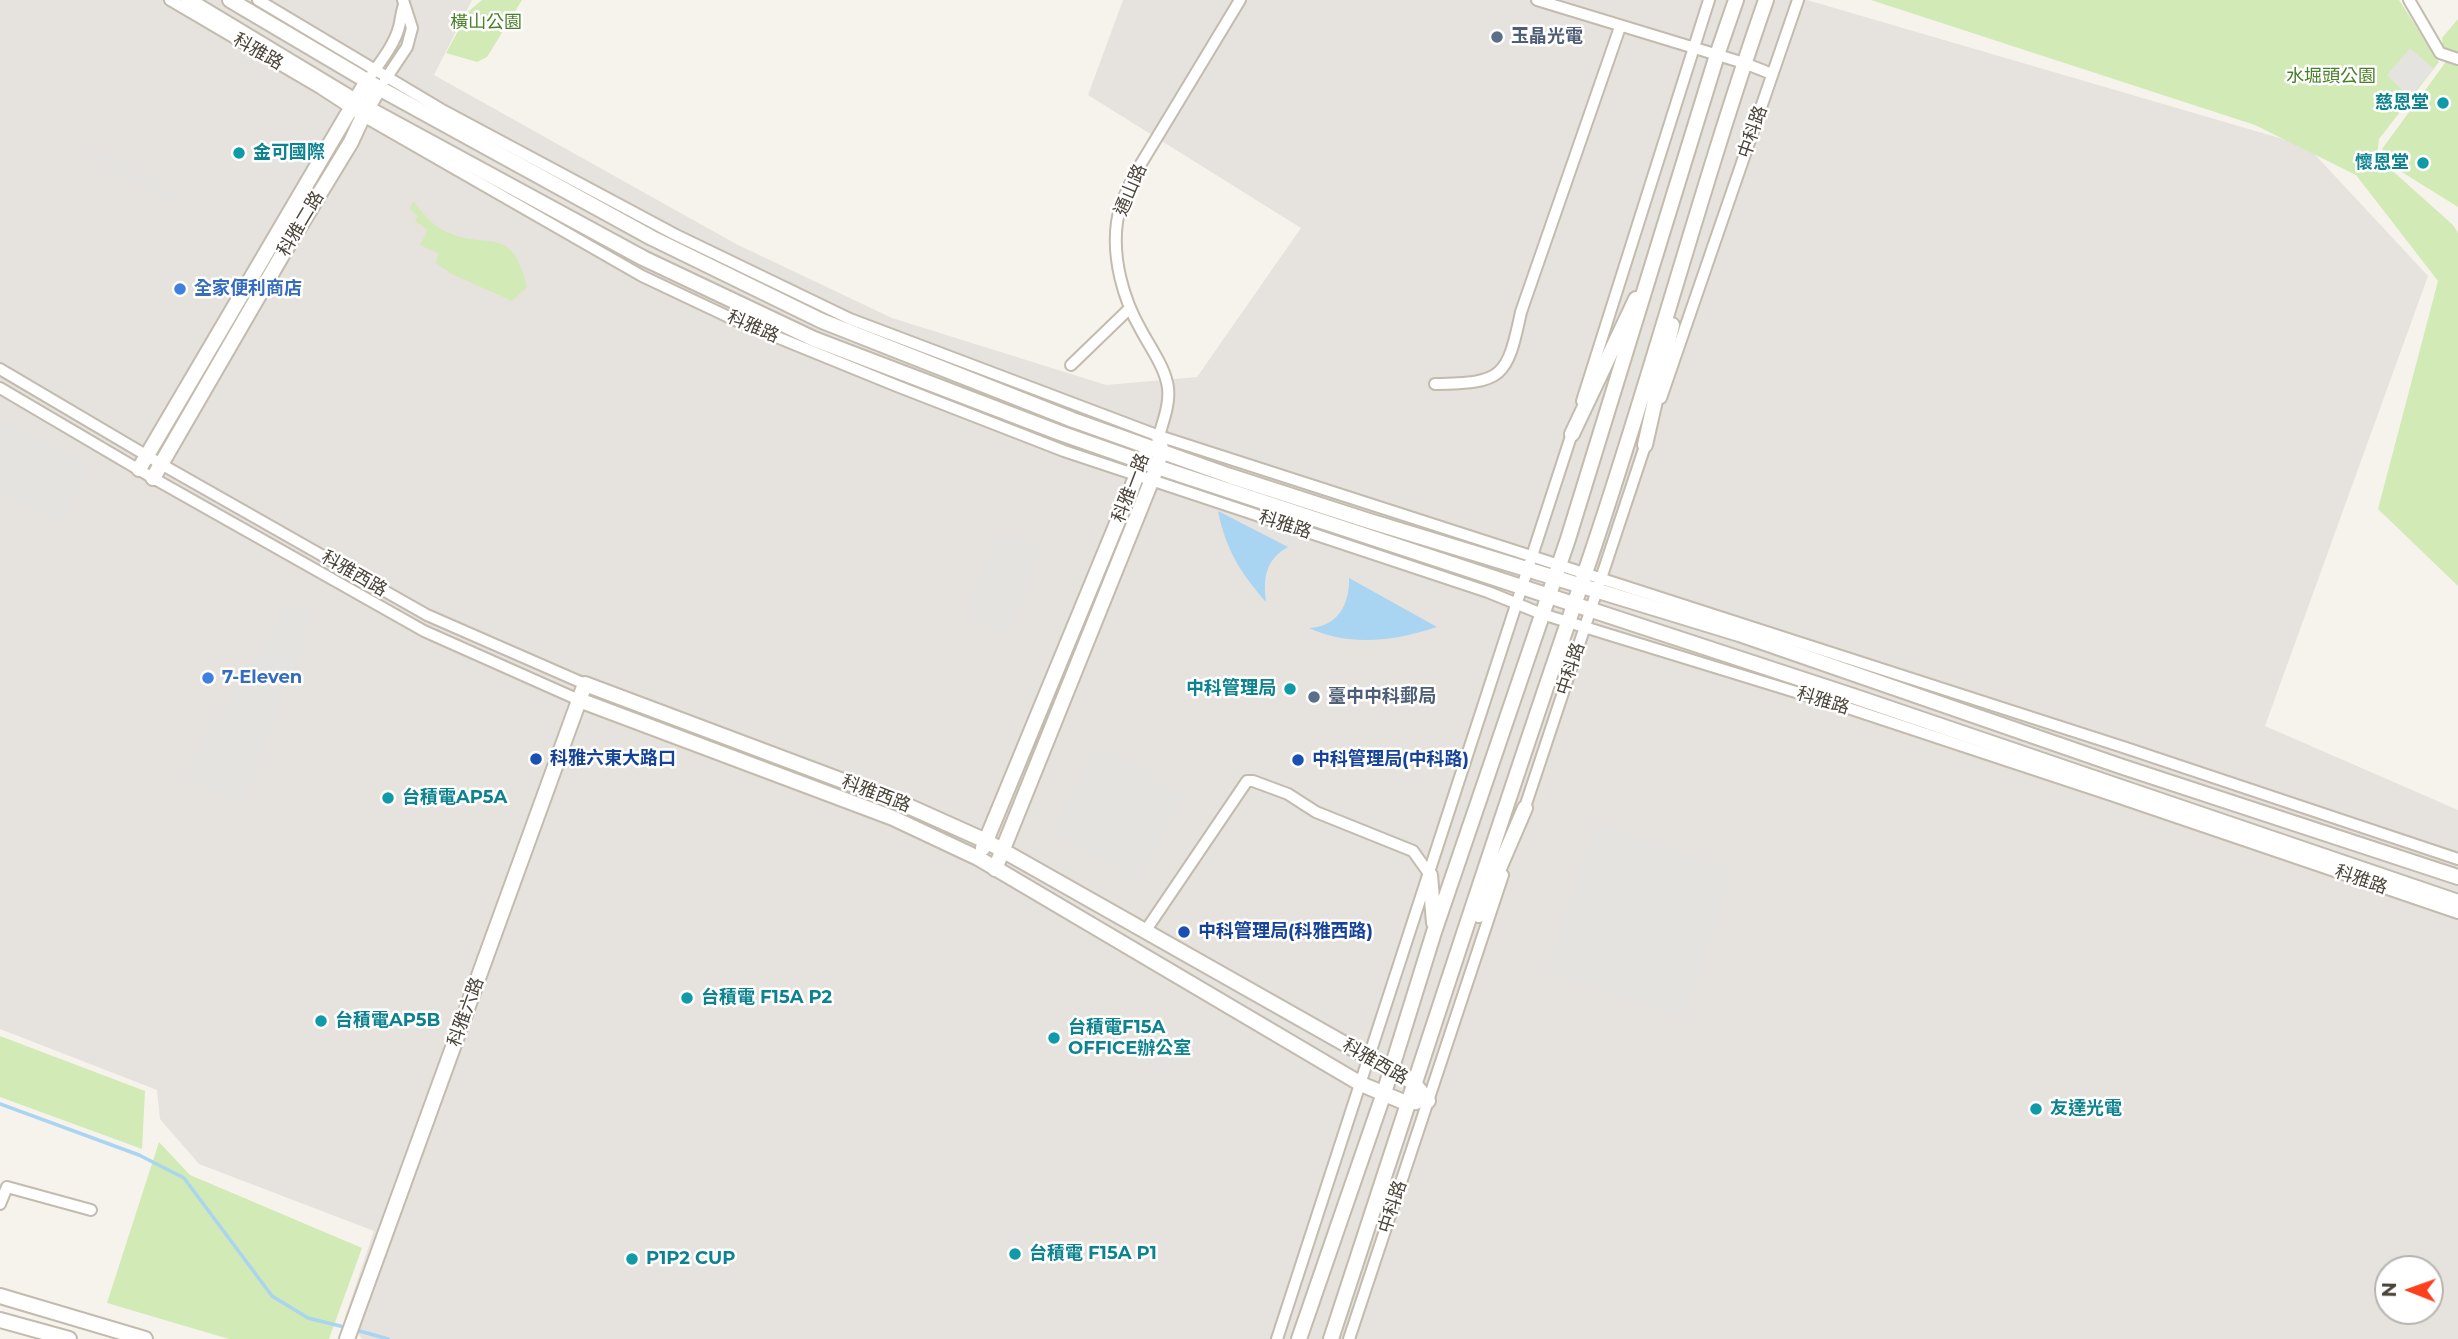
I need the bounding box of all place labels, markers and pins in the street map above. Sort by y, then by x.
place label: 玉晶光電 [1511,26,1583,48]
marker: 玉晶光電 [1489,29,1505,45]
place label: 慈恩堂 [2375,92,2429,114]
marker: 慈恩堂 [2435,95,2451,111]
place label: 金可國際 [253,142,325,164]
marker: 金可國際 [231,145,247,161]
place label: 懷恩堂 [2355,152,2409,174]
marker: 懷恩堂 [2415,155,2431,171]
place label: 全家便利商店 [194,278,302,300]
marker: 全家便利商店 [172,281,188,297]
place label: 7-Eleven [222,667,302,689]
marker: 7-Eleven [200,670,216,686]
place label: 中科管理局 [1186,678,1276,700]
marker: 中科管理局 [1282,681,1298,697]
place label: 臺中中科郵局 [1328,686,1436,708]
marker: 臺中中科郵局 [1306,689,1322,705]
place label: 科雅六東大路口 [550,748,676,770]
place label: 中科管理局(中科路) [1312,749,1469,771]
marker: 科雅六東大路口 [528,751,544,767]
marker: 中科管理局(中科路) [1290,752,1306,768]
place label: 台積電AP5A [402,787,507,809]
marker: 台積電AP5A [380,790,396,806]
place label: 中科管理局(科雅西路) [1198,921,1373,943]
marker: 中科管理局(科雅西路) [1176,924,1192,940]
place label: 台積電 F15A P2 [701,987,832,1009]
marker: 台積電 F15A P2 [679,990,695,1006]
place label: 台積電AP5B [335,1010,440,1032]
marker: 台積電AP5B [313,1013,329,1029]
place label: 台積電F15A OFFICE辦公室 [1068,1017,1191,1060]
marker: 台積電F15A OFFICE辦公室 [1046,1030,1062,1046]
place label: 友達光電 [2050,1098,2122,1120]
marker: 友達光電 [2028,1101,2044,1117]
place label: 台積電 F15A P1 [1029,1243,1157,1265]
marker: 台積電 F15A P1 [1007,1246,1023,1262]
place label: P1P2 CUP [646,1248,735,1270]
marker: P1P2 CUP [624,1251,640,1267]

